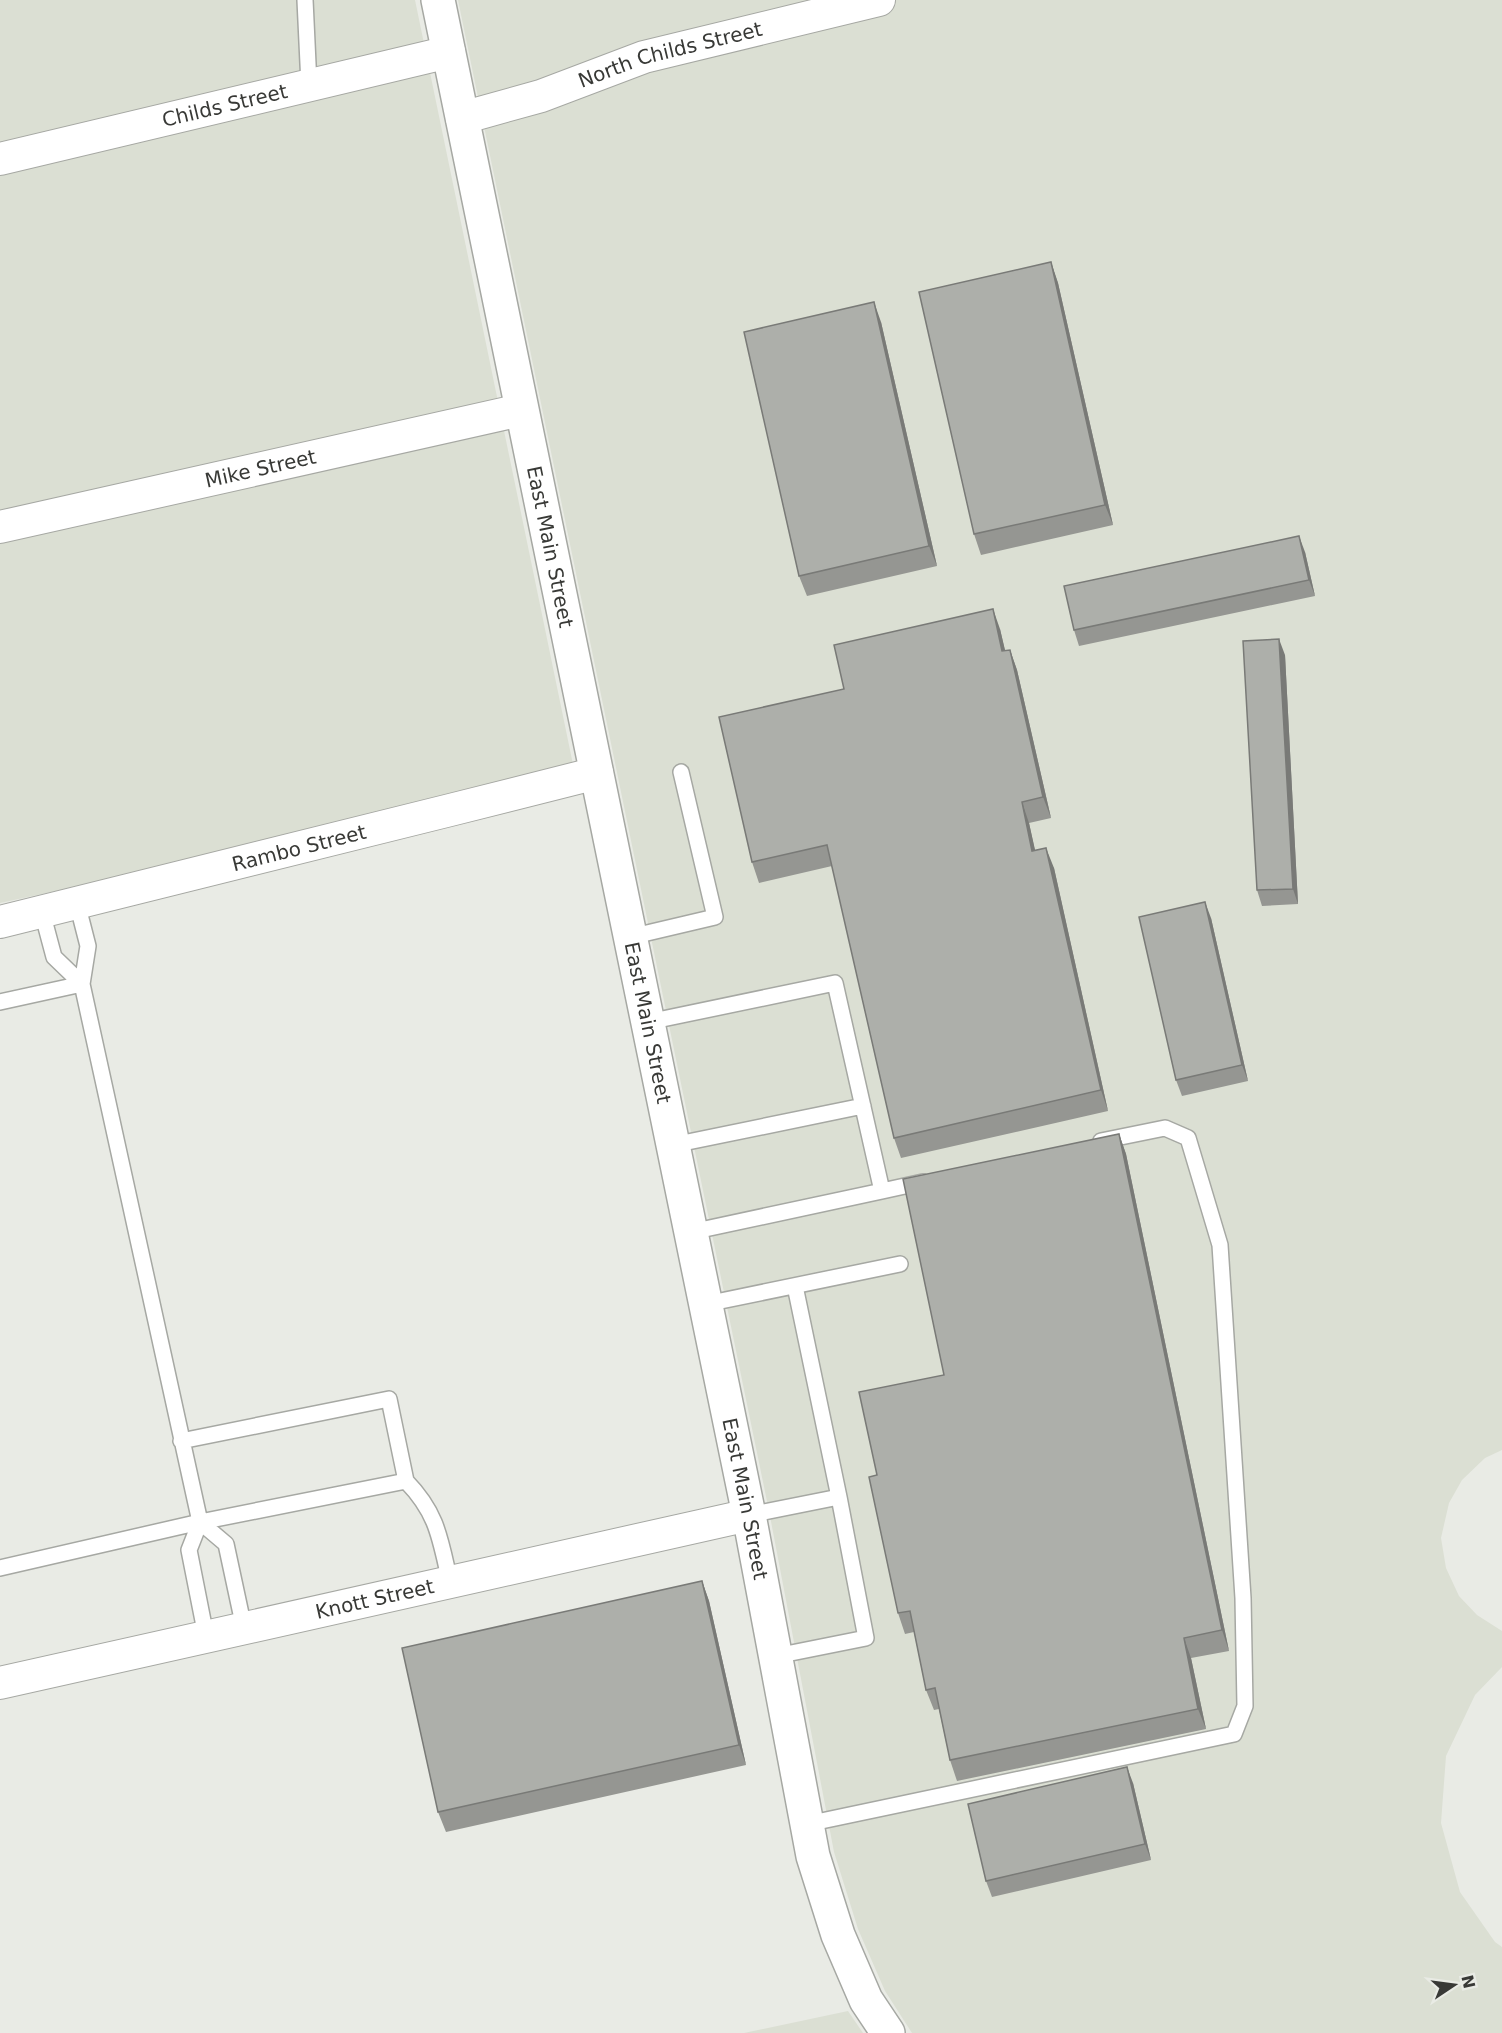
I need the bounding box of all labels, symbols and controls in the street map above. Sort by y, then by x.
street label: North Childs Street [575,17,765,93]
street label: Childs Street [160,79,290,132]
street label: Mike Street [203,444,319,493]
street label: East Main Street [522,464,579,630]
street label: Rambo Street [229,820,369,876]
street label: East Main Street [620,940,676,1106]
street label: East Main Street [717,1416,773,1582]
street label: Knott Street [313,1574,436,1624]
north arrow [1424,1955,1484,2015]
text: N [1457,1973,1479,1990]

